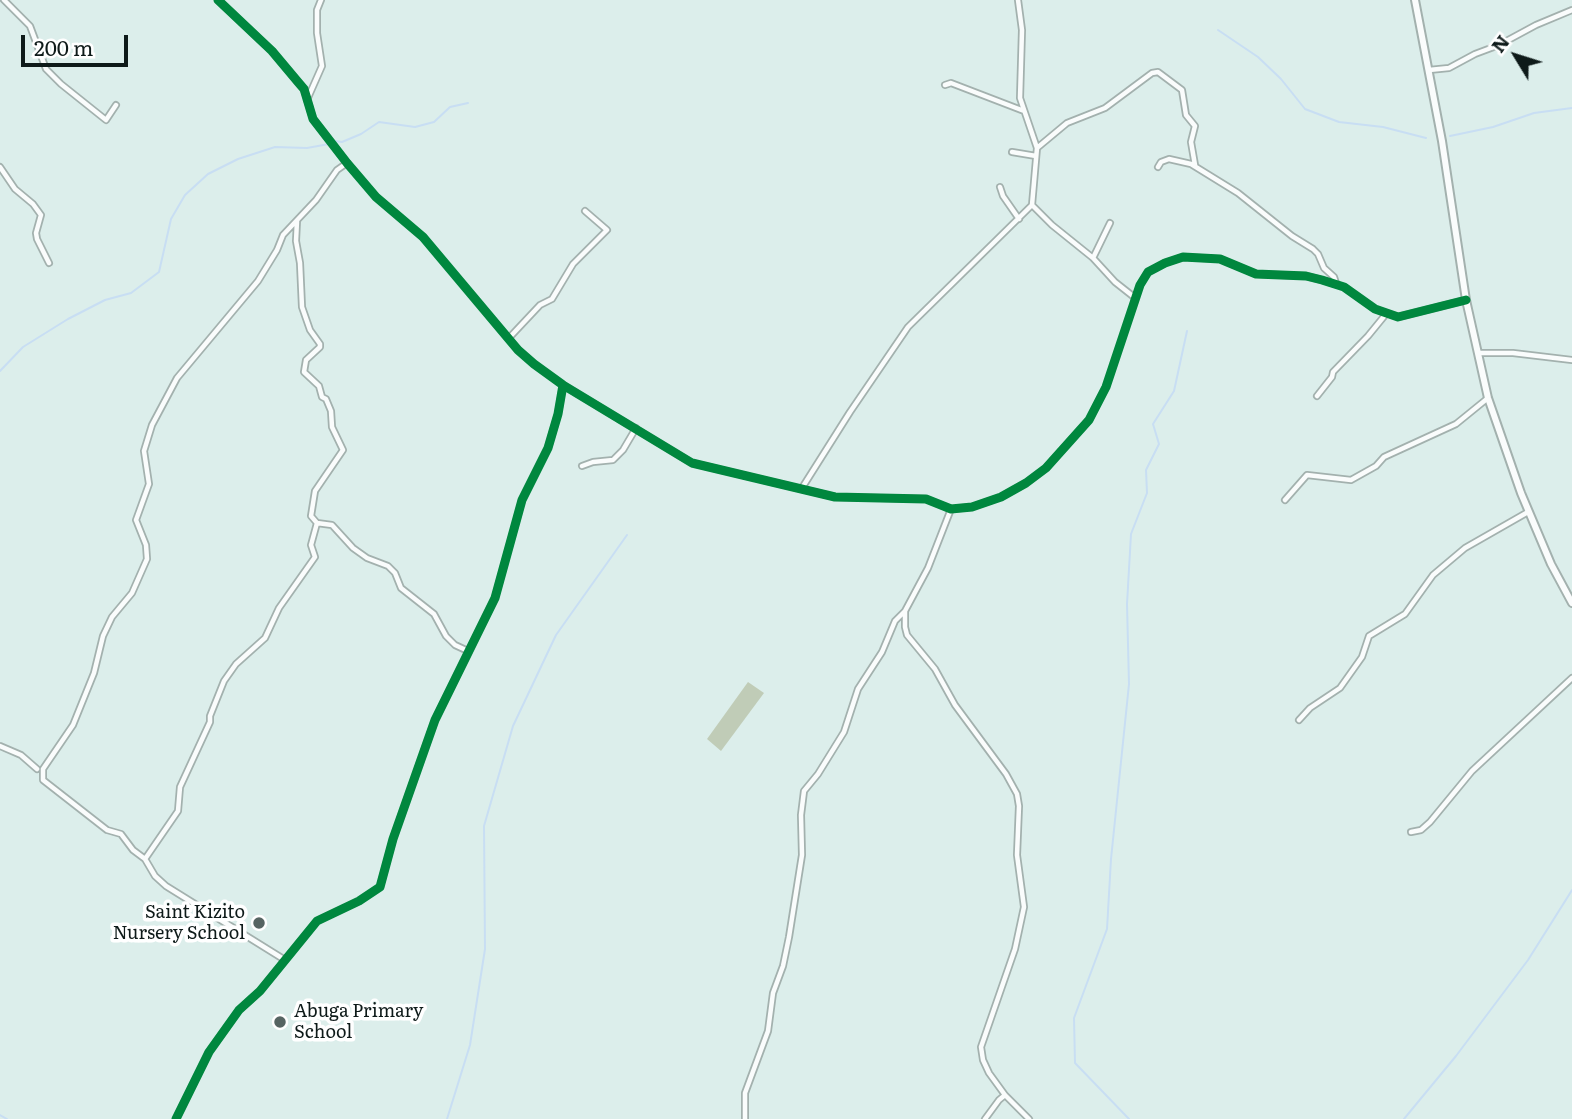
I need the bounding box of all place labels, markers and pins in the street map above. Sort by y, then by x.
place label: Saint Kizito Nursery School [113,902,245,944]
marker: Saint Kizito Nursery School [251,915,267,931]
place label: Abuga Primary School [294,1001,423,1044]
marker: Abuga Primary School [272,1014,288,1030]

